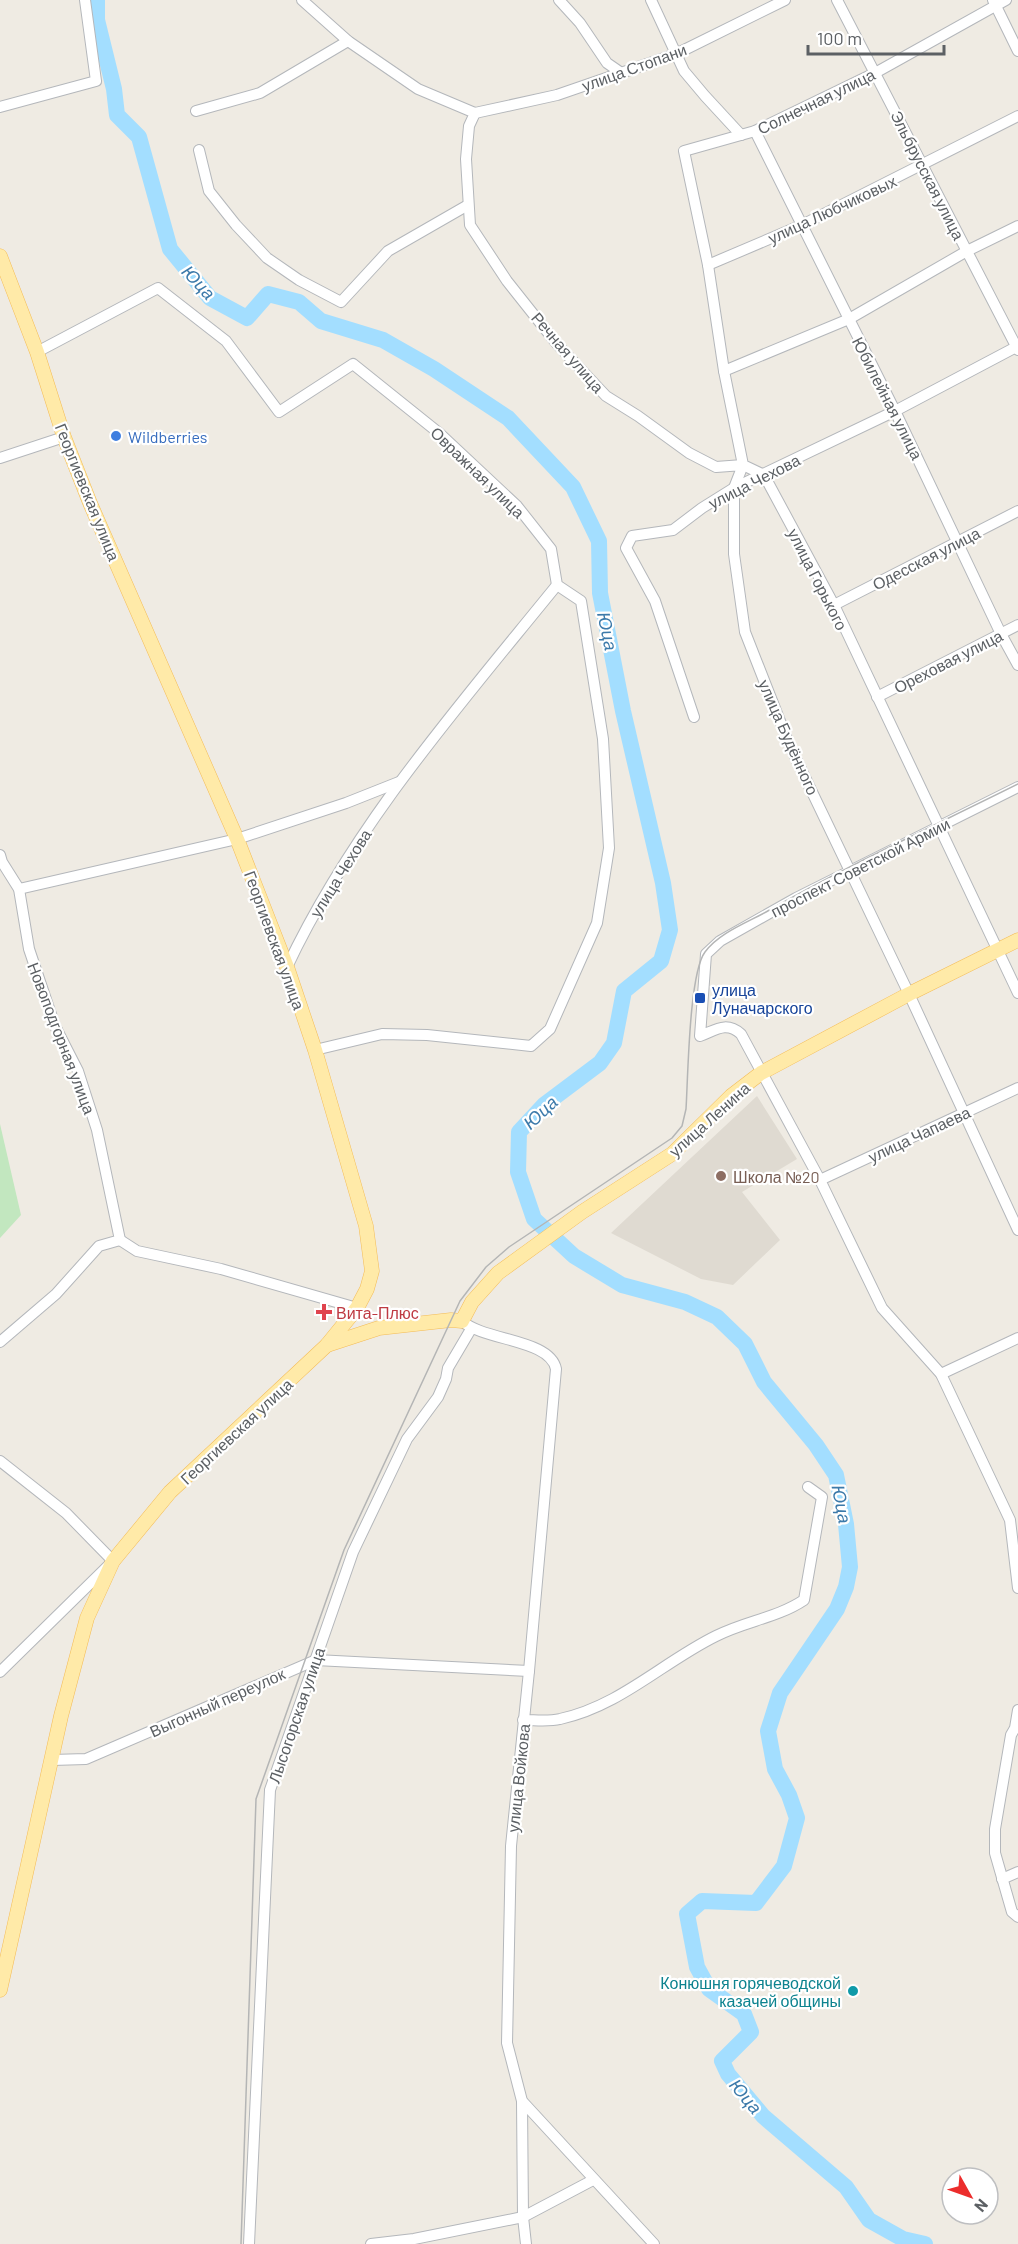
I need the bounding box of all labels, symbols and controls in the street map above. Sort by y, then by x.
scale bar [808,18,944,56]
text: 100 m [817,27,862,49]
street label: улица Стопани [579,39,689,95]
street label: Солнечная улица [754,64,878,138]
street label: Эльбрусская улица [887,107,969,243]
street label: улица Любчиковых [765,171,899,247]
water label: Юца [178,260,220,304]
street label: Речная улица [528,308,608,396]
street label: Юбилейная улица [849,334,927,463]
street label: Георгиевская улица [52,421,124,564]
street label: Овражная улица [427,422,529,522]
place label: Wildberries [128,427,208,446]
marker: Wildberries [109,429,123,443]
street label: улица Чехова [705,450,803,512]
street label: Одесская улица [869,523,983,593]
street label: улица Горького [784,525,852,633]
water label: Юца [593,610,623,652]
street label: Ореховая улица [890,625,1006,697]
street label: улица Будённого [755,676,823,798]
street label: проспект Советской Армии [767,813,953,921]
street label: улица Чехова [305,825,375,921]
street label: Георгиевская улица [241,868,309,1012]
street label: Новоподгорная улица [24,959,100,1117]
place label: улица Луначарского [712,980,813,1017]
marker: улица Луначарского [693,991,707,1005]
street label: улица Ленина [665,1078,753,1160]
water label: Юца [518,1091,562,1133]
street label: улица Чапаева [865,1102,973,1166]
place label: Школа №20 [733,1167,820,1186]
marker: Школа №20 [714,1169,728,1183]
place label: Вита-Плюс [336,1303,419,1322]
marker: Вита-Плюс [317,1305,331,1319]
street label: Георгиевская улица [176,1374,296,1488]
water label: Юца [827,1483,857,1525]
street label: Лысогорская улица [264,1644,328,1785]
street label: Выгонный переулок [146,1663,289,1740]
street label: улица Войкова [503,1723,533,1833]
place label: Конюшня горячеводской казачей общины [660,1973,841,2010]
marker: Конюшня горячеводской казачей общины [846,1984,860,1998]
water label: Юца [725,2074,767,2118]
north arrow [940,2166,1000,2226]
text: N [971,2196,993,2216]

